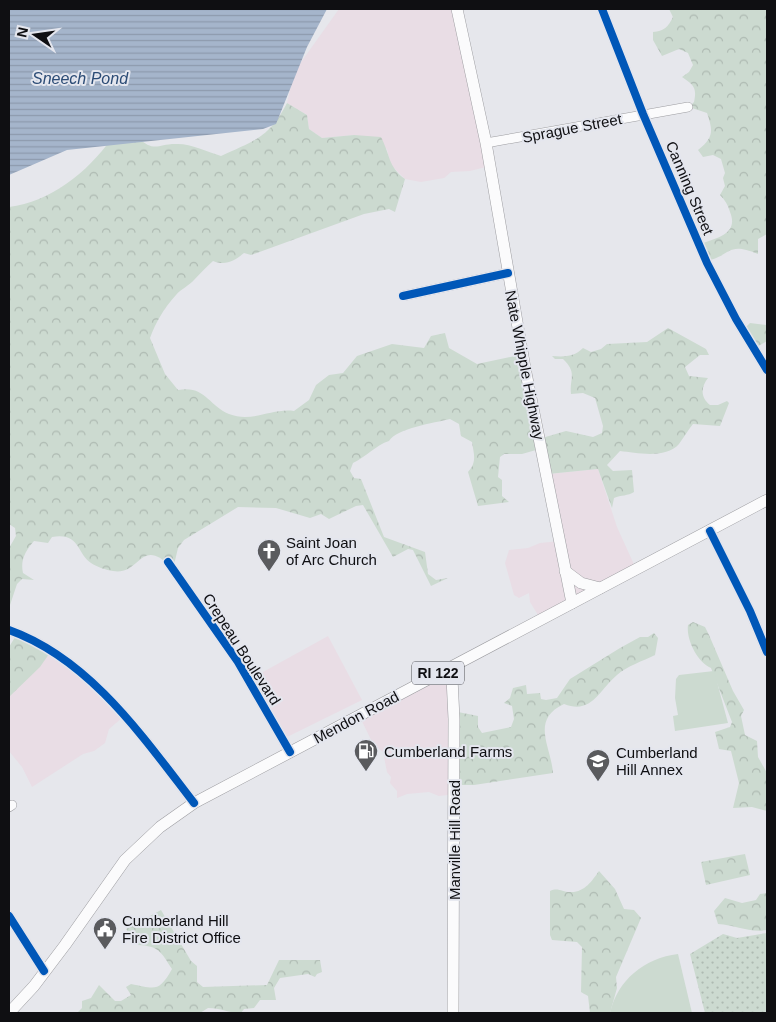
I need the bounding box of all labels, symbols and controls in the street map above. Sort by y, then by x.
north arrow [10,10,60,60]
text: N [13,25,31,39]
water label: Sneech Pond [32,70,129,87]
street label: Sprague Street [521,110,624,146]
street label: Canning Street [663,139,718,238]
street label: Nate Whipple Highway [502,289,548,442]
place label: Saint Joan of Arc Church [286,534,377,568]
church icon: Saint Joan of Arc Church [256,538,282,572]
street label: Crepeau Boulevard [200,590,284,708]
road number: RI 122 [412,661,464,684]
street label: Mendon Road [310,687,402,747]
fuel station icon: Cumberland Farms [353,738,379,772]
place label: Cumberland Farms [384,743,512,760]
place label: Cumberland Hill Annex [616,744,698,778]
school or university icon: Cumberland Hill Annex [585,748,611,782]
street label: Manville Hill Road [446,780,463,900]
place label: Cumberland Hill Fire District Office [122,912,241,946]
public building icon: Cumberland Hill Fire District Office [92,916,118,950]

